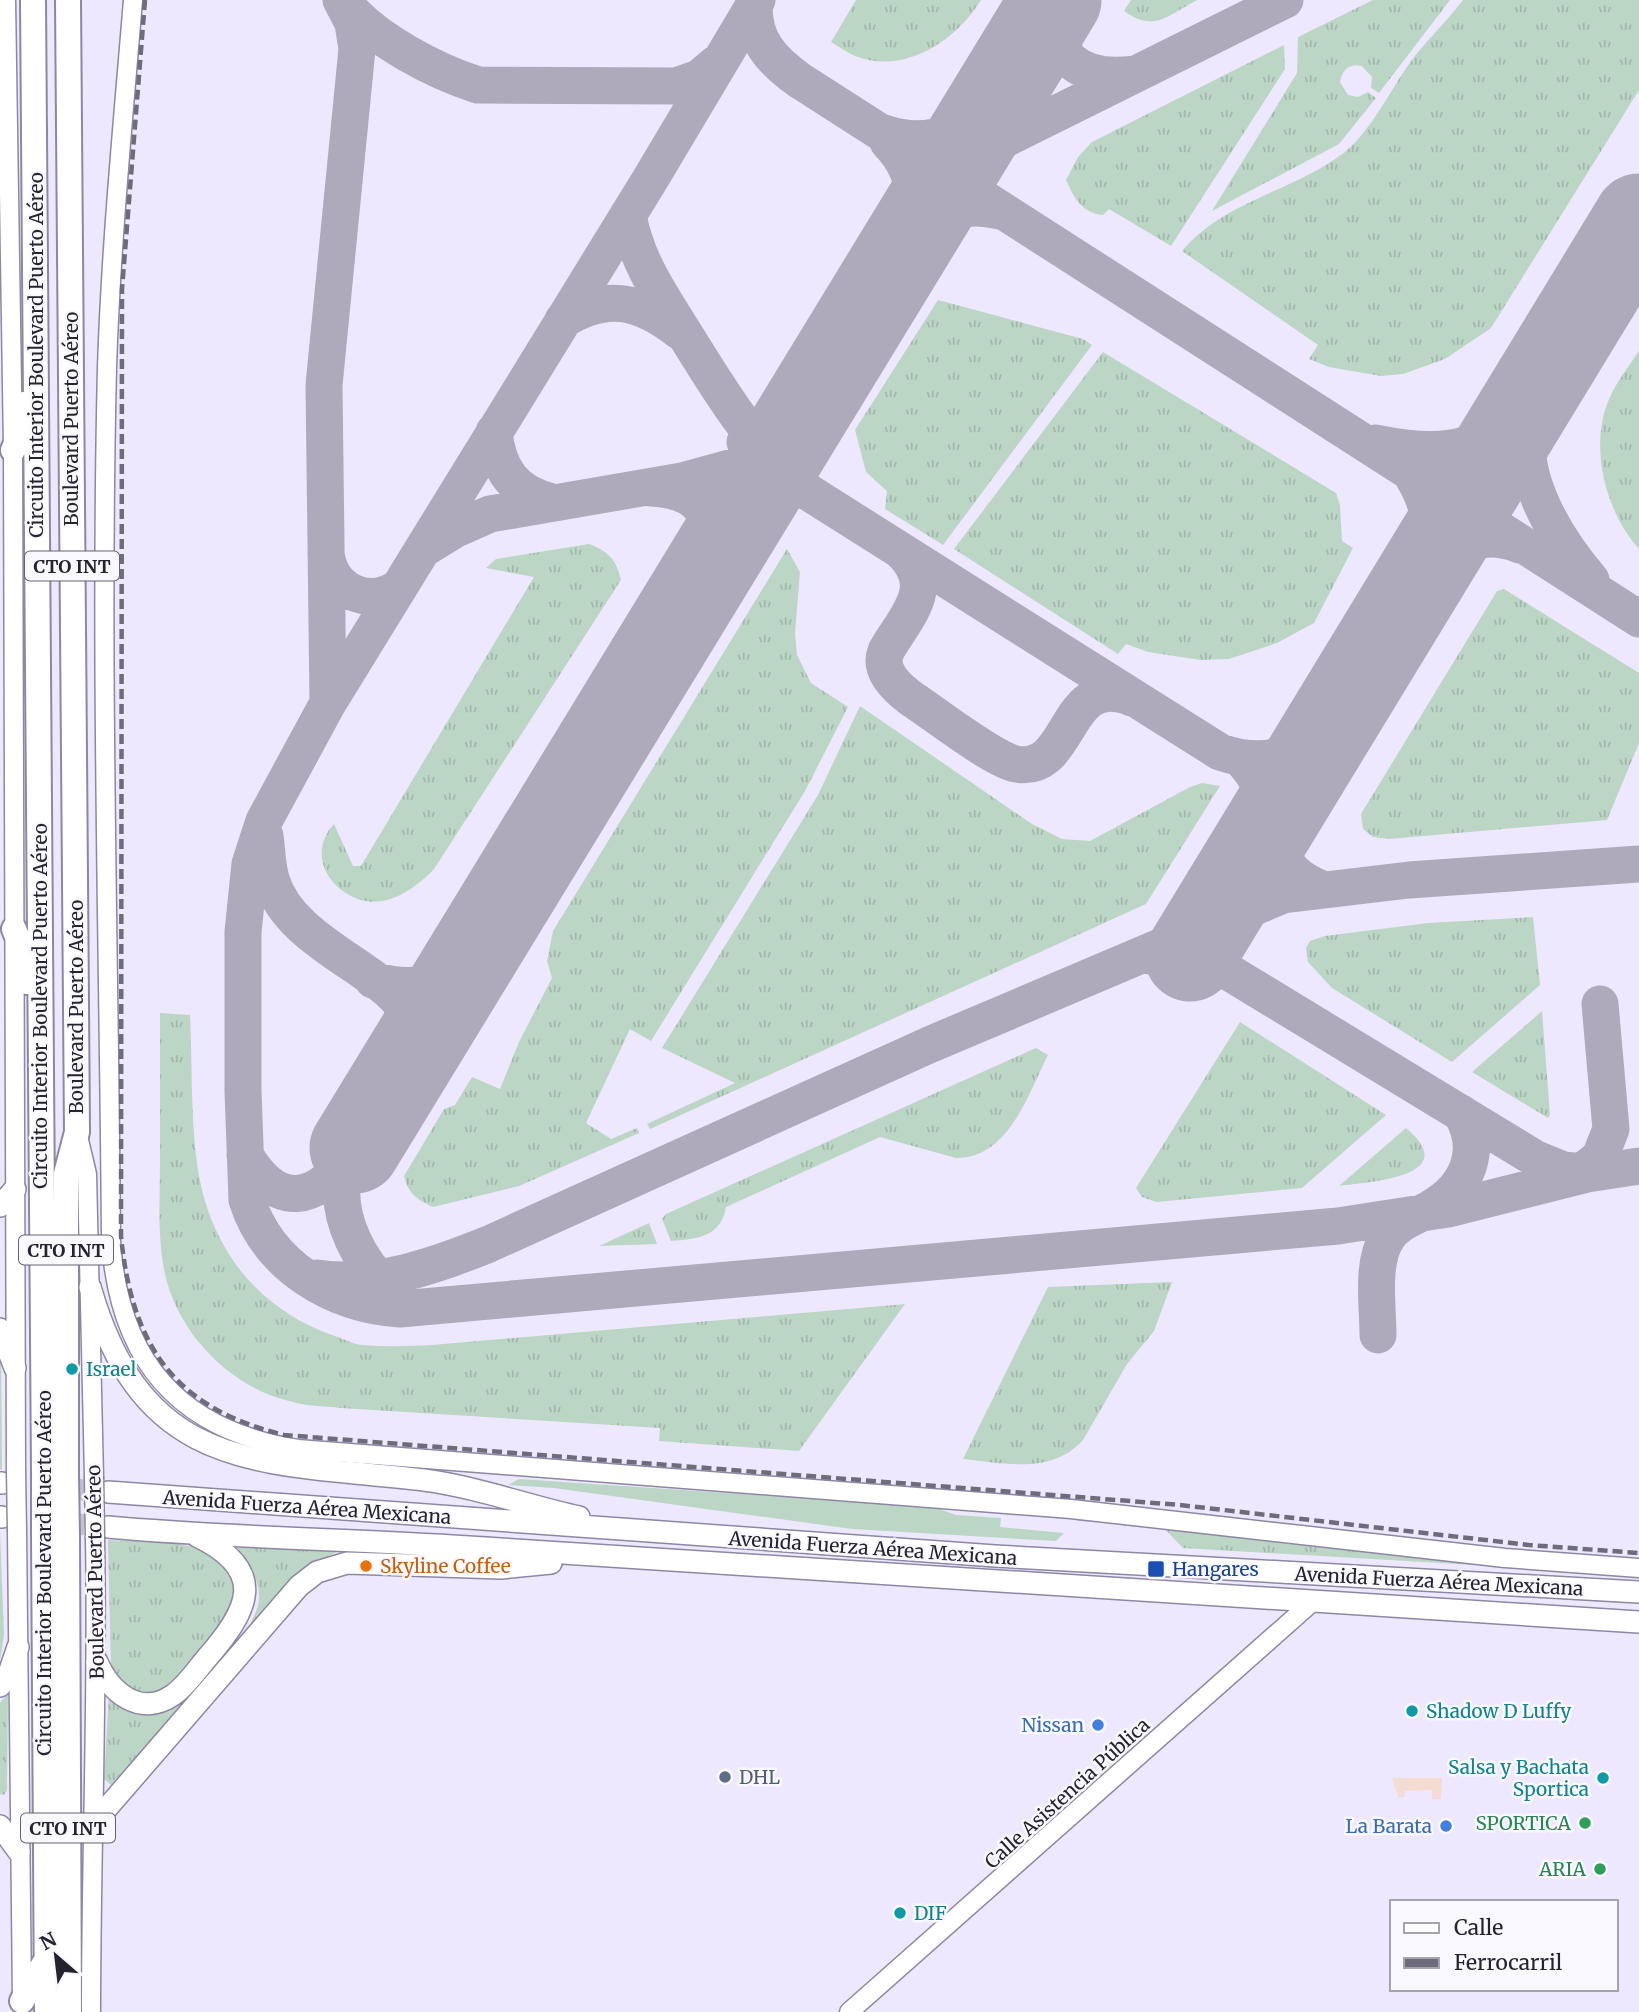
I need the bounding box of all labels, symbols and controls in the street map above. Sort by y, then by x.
street label: Circuito Interior Boulevard Puerto Aéreo [24,172,48,538]
street label: Boulevard Puerto Aéreo [59,312,83,526]
road number: CTO INT [25,552,119,580]
street label: Circuito Interior Boulevard Puerto Aéreo [28,823,52,1189]
street label: Boulevard Puerto Aéreo [64,900,88,1114]
road number: CTO INT [19,1236,113,1265]
place label: Israel [86,1357,136,1381]
marker: Israel [64,1361,80,1377]
street label: Circuito Interior Boulevard Puerto Aéreo [32,1390,56,1756]
street label: Boulevard Puerto Aéreo [81,1464,109,1680]
street label: Avenida Fuerza Aérea Mexicana [161,1485,452,1529]
street label: Avenida Fuerza Aérea Mexicana [727,1526,1018,1570]
place label: Skyline Coffee [380,1554,511,1578]
place label: Hangares [1172,1557,1259,1581]
marker: Skyline Coffee [358,1558,374,1574]
marker: Hangares [1146,1559,1166,1579]
street label: Avenida Fuerza Aérea Mexicana [1293,1561,1584,1601]
place label: Shadow D Luffy [1426,1699,1571,1723]
marker: Shadow D Luffy [1404,1703,1420,1719]
street label: Calle Asistencia Pública [980,1713,1154,1873]
place label: Nissan [1022,1713,1084,1737]
marker: Nissan [1090,1717,1106,1733]
place label: Salsa y Bachata Sportica [1448,1755,1589,1801]
place label: DHL [739,1765,780,1789]
marker: DHL [717,1769,733,1785]
marker: Salsa y Bachata Sportica [1595,1770,1611,1786]
place label: SPORTICA [1476,1811,1572,1835]
road number: CTO INT [21,1814,115,1842]
place label: La Barata [1345,1814,1432,1838]
marker: SPORTICA [1577,1815,1593,1831]
marker: La Barata [1438,1818,1454,1834]
place label: ARIA [1538,1857,1587,1881]
marker: ARIA [1592,1861,1608,1877]
legend [1390,1900,1618,1991]
place label: DIF [914,1901,947,1925]
marker: DIF [892,1905,908,1921]
text: Calle [1454,1914,1503,1941]
north arrow [21,1921,91,1991]
text: N [36,1927,60,1955]
text: Ferrocarril [1454,1949,1563,1976]

